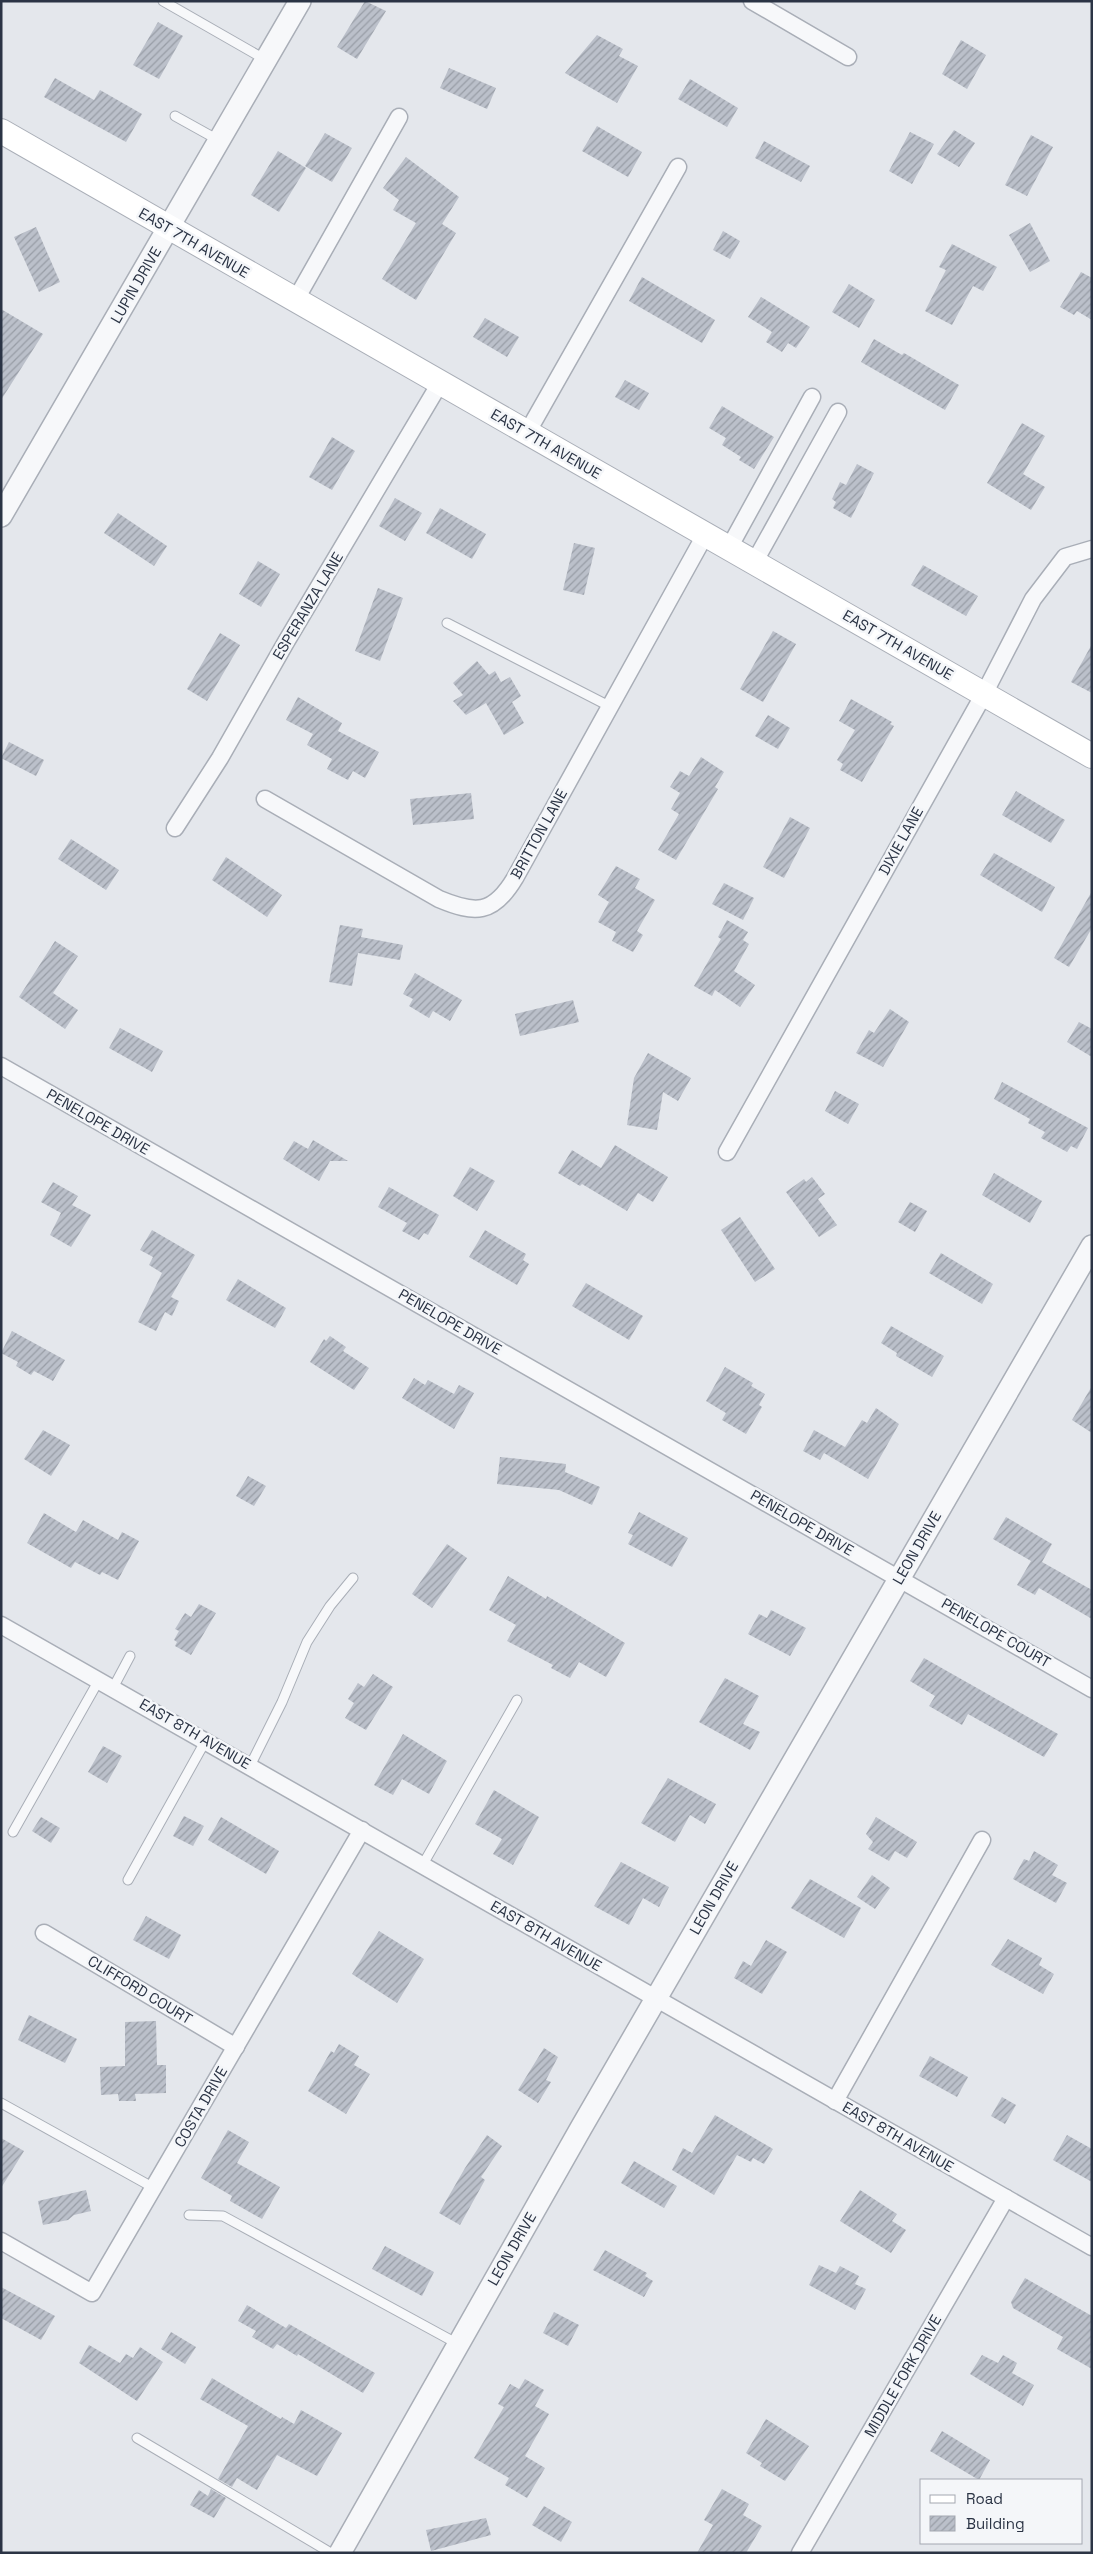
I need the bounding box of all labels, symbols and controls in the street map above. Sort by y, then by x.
street label: EAST 7TH AVENUE [136,203,253,282]
street label: LUPIN DRIVE [106,243,165,326]
street label: EAST 7TH AVENUE [488,404,605,483]
street label: ESPERANZA LANE [268,549,347,663]
street label: EAST 7TH AVENUE [840,605,957,684]
street label: BRITTON LANE [506,785,571,882]
street label: DIXIE LANE [874,803,927,878]
street label: PENELOPE DRIVE [43,1084,153,1159]
street label: PENELOPE DRIVE [395,1284,505,1359]
street label: PENELOPE DRIVE [747,1485,857,1560]
street label: LEON DRIVE [888,1508,945,1588]
street label: PENELOPE COURT [938,1594,1054,1672]
street label: EAST 8TH AVENUE [136,1694,254,1773]
street label: LEON DRIVE [685,1858,742,1938]
street label: EAST 8TH AVENUE [487,1896,605,1975]
street label: CLIFFORD COURT [85,1951,196,2028]
street label: COSTA DRIVE [170,2063,231,2150]
street label: EAST 8TH AVENUE [839,2097,957,2176]
street label: LEON DRIVE [483,2209,540,2289]
street label: MIDDLE FORK DRIVE [860,2311,945,2440]
legend [920,2479,1083,2544]
text: Road [966,2489,1003,2508]
text: Building [966,2514,1025,2533]

